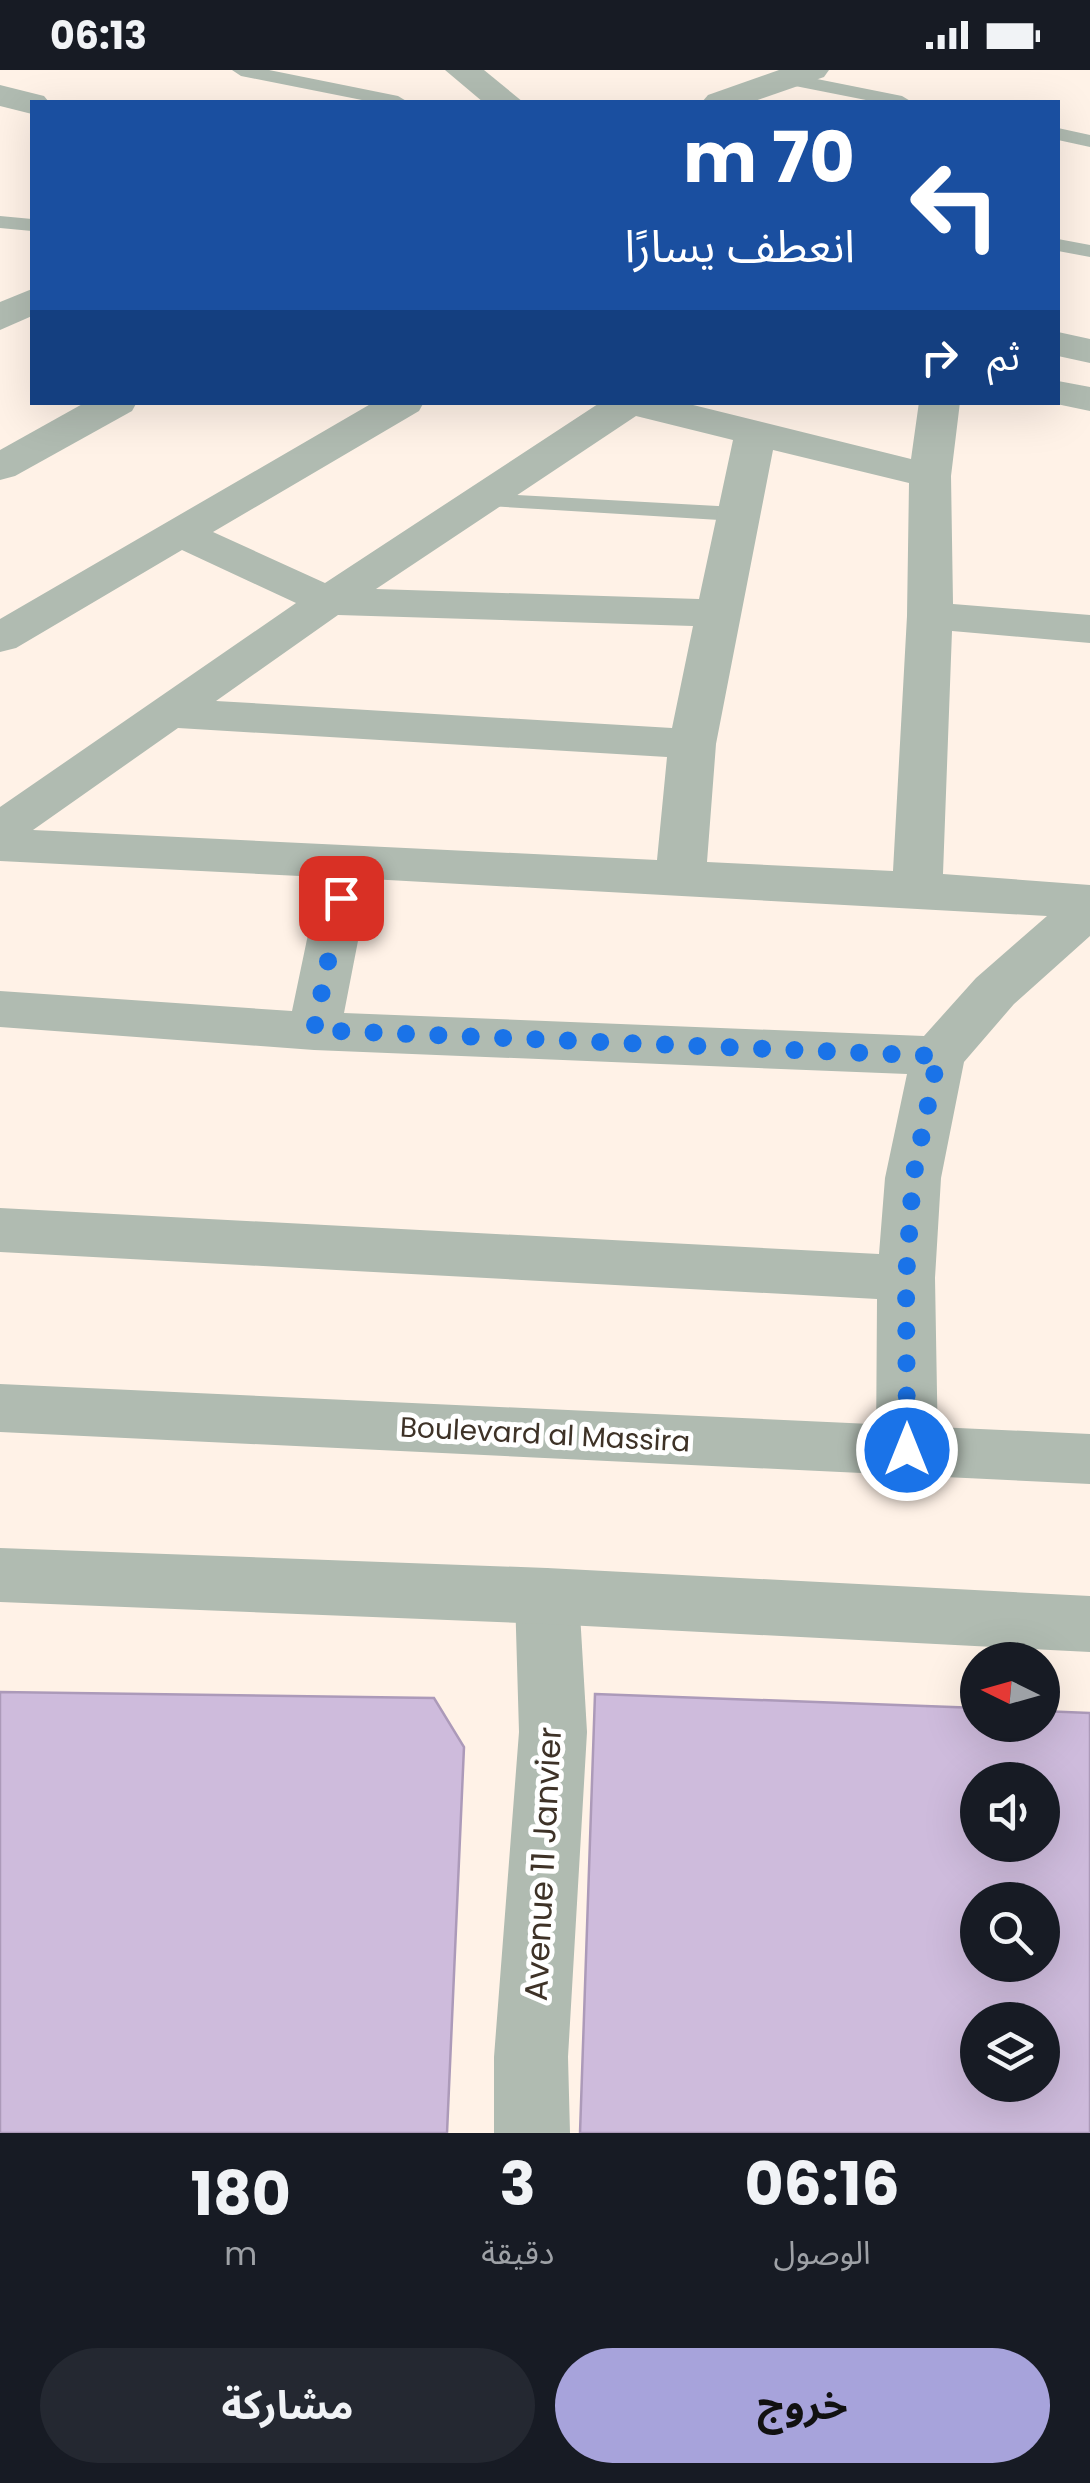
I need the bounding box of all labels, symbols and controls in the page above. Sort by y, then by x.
text: 06:13 [50,9,147,62]
text: 70 m [683,108,855,207]
icon: left [890,140,1020,270]
text: انعطف يسارًا [624,215,855,278]
icon: right [912,330,967,385]
text: ثم [987,330,1020,383]
pin [299,856,384,941]
icon: arrive [314,871,369,926]
position arrow [855,1398,959,1502]
street label: Boulevard al Massira [399,1407,691,1462]
north arrow [960,1642,1060,1742]
map controls [960,1642,1060,2102]
street label: Avenue 11 Janvier [513,1726,572,2002]
button: sound [960,1762,1060,1862]
button: search [960,1882,1060,1982]
button: layers [960,2002,1060,2102]
text: 3 [500,2142,536,2226]
text: 06:16 [745,2142,900,2226]
text: 180 [190,2152,291,2236]
text: دقيقة [481,2230,554,2275]
text: الوصول [773,2230,871,2275]
text: m [224,2231,257,2276]
button: مشاركة [40,2348,535,2463]
button: خروج [555,2348,1050,2463]

